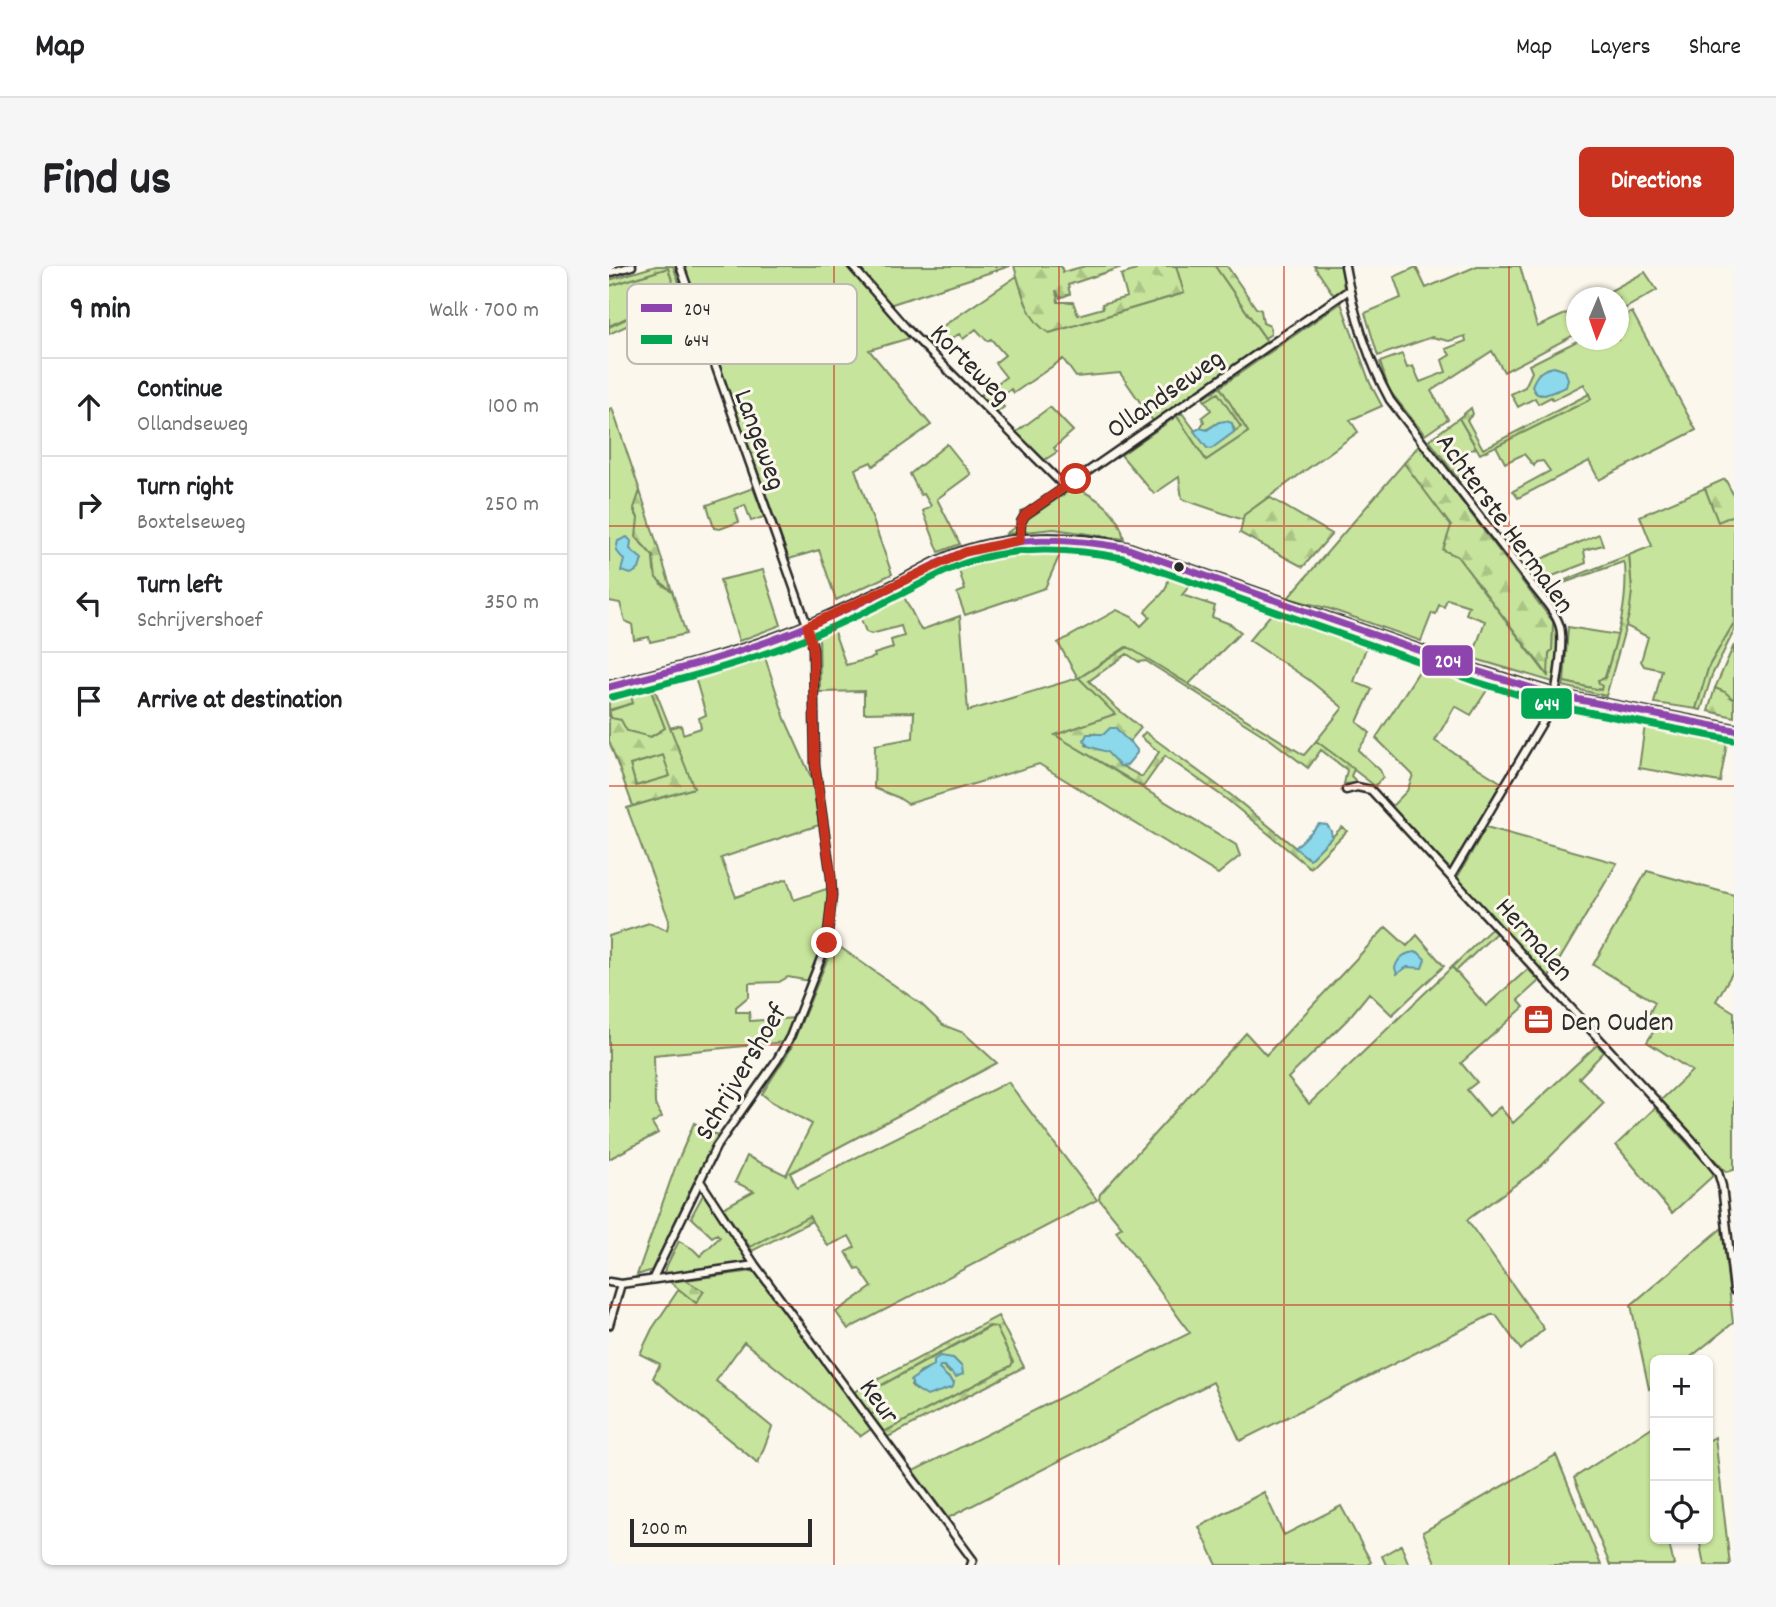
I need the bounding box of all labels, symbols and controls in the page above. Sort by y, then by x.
text: Map [35,25,85,72]
text: Map [1516,31,1552,65]
text: Layers [1590,31,1651,65]
text: Share [1689,31,1741,65]
text: Find us [42,147,171,217]
button: Directions [1579,147,1734,217]
legend [627,284,857,364]
north arrow [1566,287,1629,350]
text: 9 min [70,290,131,333]
text: Walk · 700 m [429,295,539,328]
text: 204 [684,298,711,325]
street label: Korteweg [919,317,1018,416]
text: 644 [684,329,709,356]
street label: Ollandseweg [1100,341,1234,451]
text: Continue [137,372,222,409]
street label: Langeweg [721,385,794,497]
icon: ahead [70,388,108,426]
text: 100 m [488,391,539,424]
text: Ollandseweg [137,409,248,442]
street label: Achterste Hermalen [1424,426,1582,623]
route start [1060,463,1091,494]
text: Turn right [137,470,234,507]
icon: right [70,486,108,524]
text: 250 m [485,489,539,522]
text: Boxtelseweg [137,507,246,540]
unlabelled marker [1172,560,1186,574]
text: Turn left [137,568,223,605]
icon: left [70,584,108,622]
text: 350 m [485,587,539,620]
text: Schrijvershoef [137,605,263,638]
line badge: 204 [1421,644,1474,677]
text: 204 [1435,650,1461,677]
icon: arrive [70,682,108,720]
text: Arrive at destination [137,683,342,720]
line badge: 644 [1520,687,1573,720]
text: 644 [1534,693,1560,720]
street label: Hermalen [1484,890,1581,992]
route end [811,927,842,958]
street label: Schrijvershoef [687,997,800,1149]
office icon: Den Ouden [1521,1003,1555,1037]
place label: Den Ouden [1561,1005,1674,1045]
map controls [1650,1355,1713,1544]
button: + [1650,1355,1713,1418]
street label: Keur [847,1372,908,1434]
button: − [1650,1418,1713,1481]
button: locate [1650,1481,1713,1544]
scale bar [630,1516,812,1548]
text: 200 m [641,1517,687,1544]

